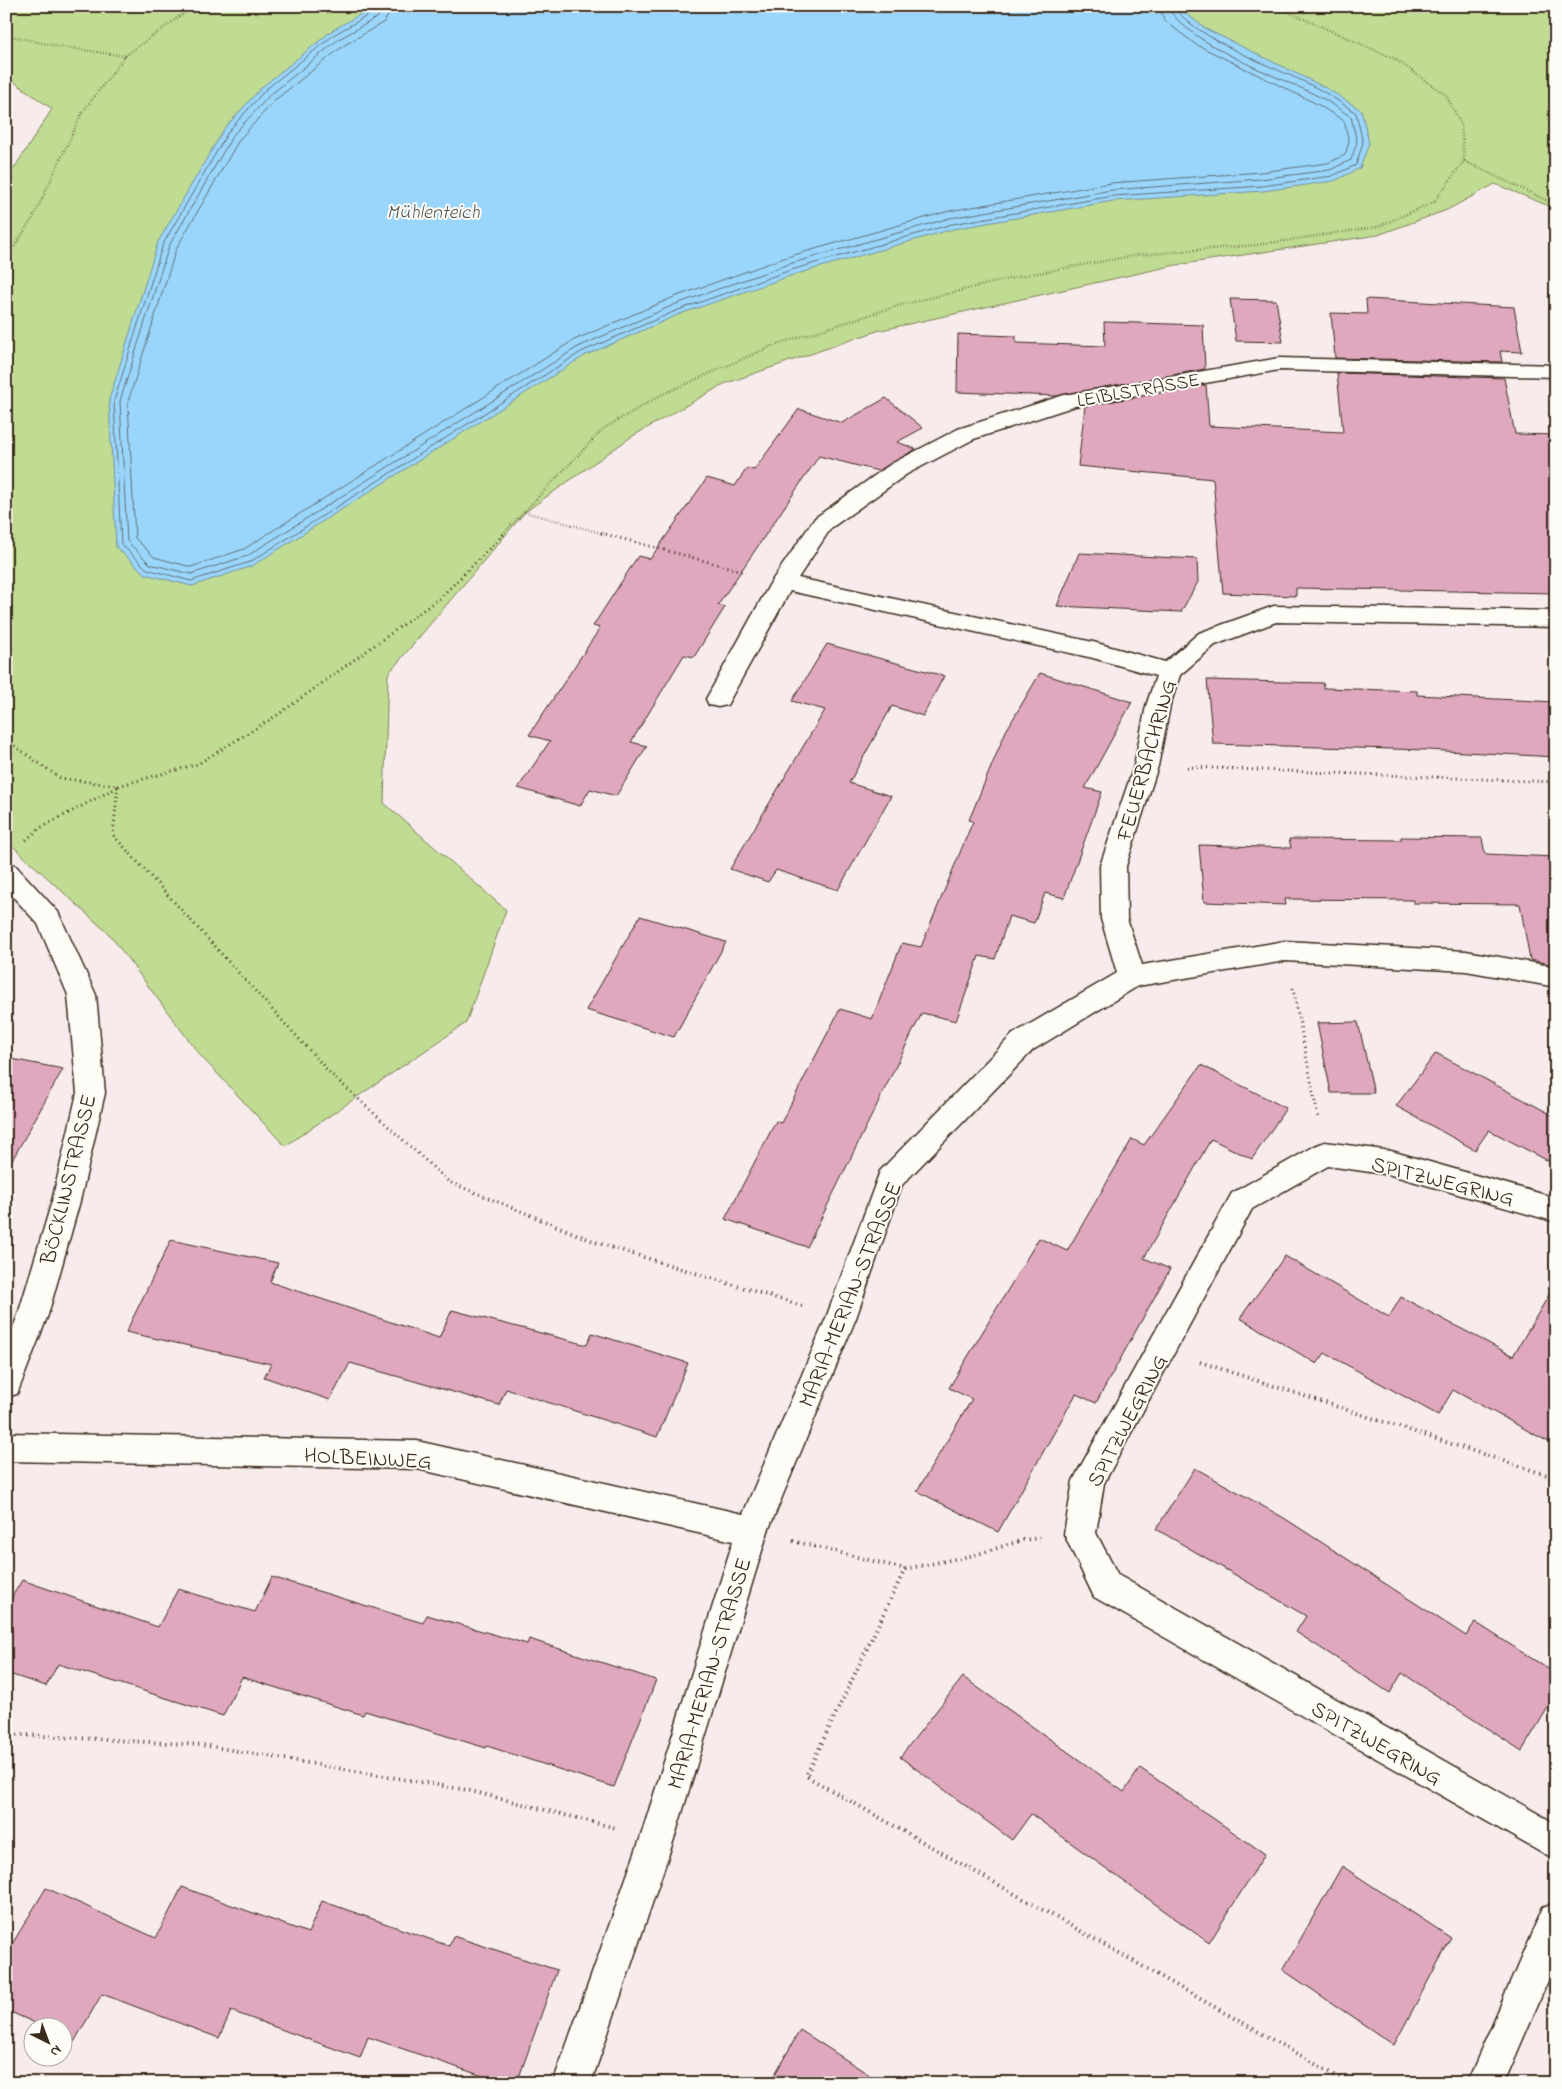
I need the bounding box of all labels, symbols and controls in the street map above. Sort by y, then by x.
water label: Mühlenteich [387,199,480,228]
street label: LEIBLSTRASSE [1075,367,1202,416]
street label: FEUERBACHRING [1109,677,1186,846]
street label: BÖCKLINSTRASSE [33,1091,107,1269]
street label: SPITZWEGRING [1368,1150,1517,1216]
street label: MARIA-MERIAN-STRASSE [792,1178,912,1413]
street label: SPITZWEGRING [1080,1349,1177,1493]
street label: HOLBEINWEG [303,1441,432,1479]
street label: MARIA-MERIAN-STRASSE [660,1554,761,1794]
street label: SPITZWEGRING [1304,1694,1447,1795]
north arrow [22,2016,72,2066]
text: N [45,2040,66,2062]

